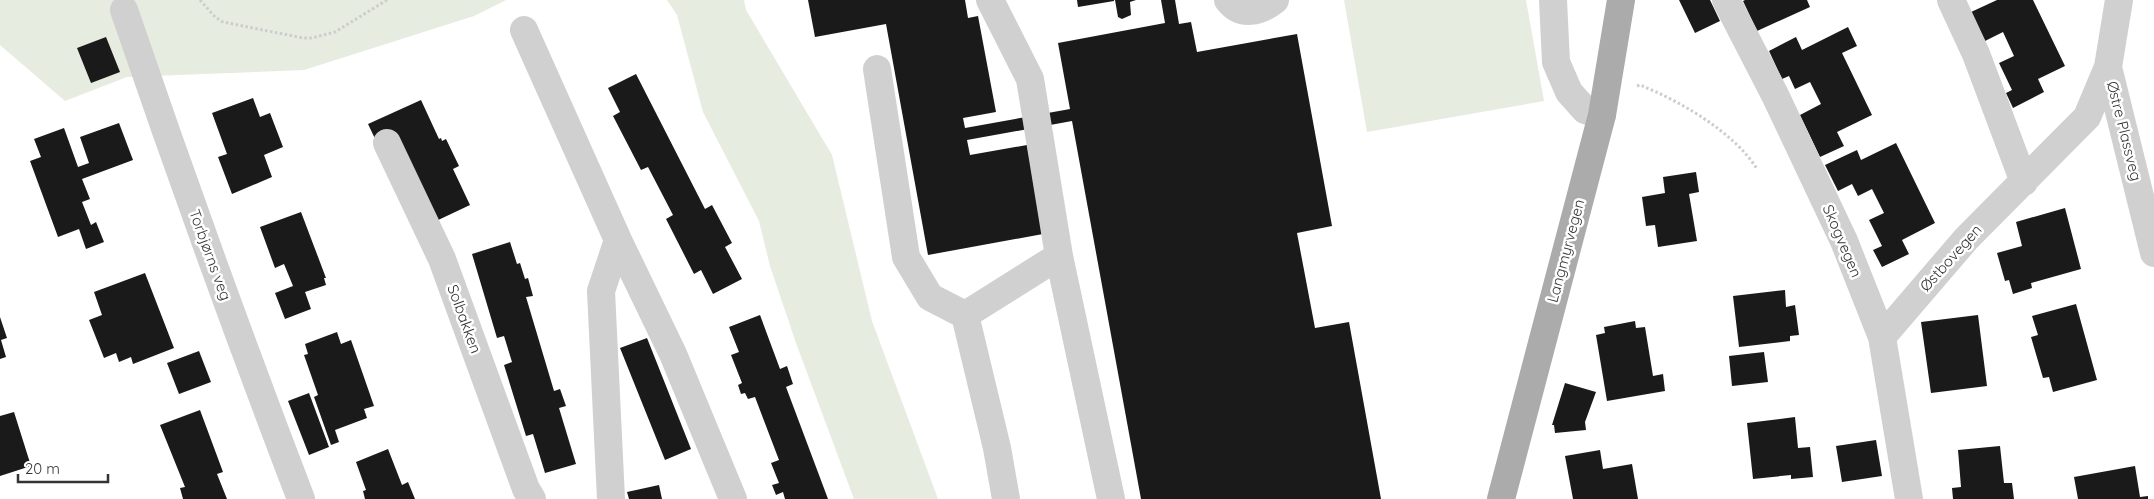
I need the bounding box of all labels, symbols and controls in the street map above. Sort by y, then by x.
street label: Østre Plassveg [2103,79,2146,183]
street label: Langmyrvegen [1543,197,1588,305]
street label: Skogvegen [1819,202,1866,280]
street label: Torbjørns veg [185,207,236,303]
street label: Østbovegen [1916,220,1986,295]
street label: Solbakken [443,282,486,356]
scale bar [18,452,108,484]
text: 20 m [25,459,60,478]

